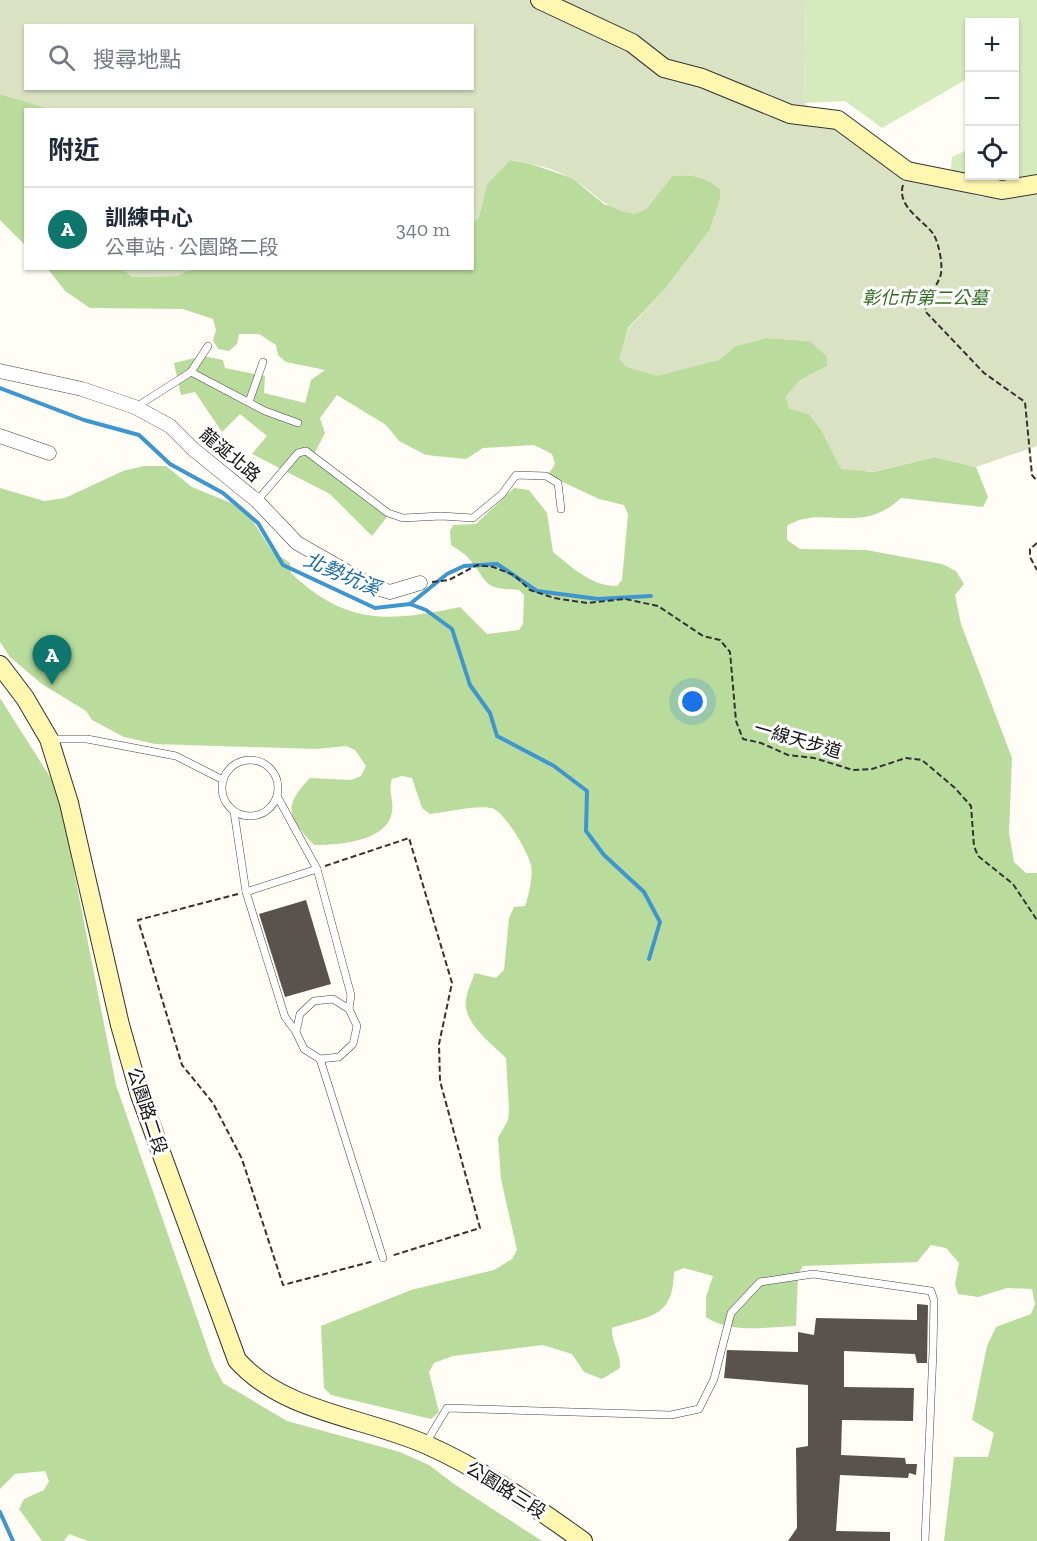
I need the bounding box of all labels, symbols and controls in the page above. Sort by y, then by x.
map controls [965,18,1019,180]
button: + [965,18,1019,72]
search box [24,24,474,90]
icon: search [45,41,78,74]
text: 搜尋地點 [93,46,181,73]
button: − [965,72,1019,126]
button: locate [965,126,1019,180]
text: 附近 [48,134,100,166]
text: 訓練中心 [105,204,193,231]
text: A [61,217,74,241]
text: 340 m [396,217,450,241]
text: 公車站 · 公園路二段 [105,235,278,259]
park label: 彰化市第二公墓 [862,287,991,309]
street label: 龍涎北路 [195,423,265,487]
water label: 北勢坑溪 [300,547,386,602]
pin: A [32,636,72,685]
your location [678,687,707,716]
street label: 一線天步道 [752,717,844,763]
street label: 公園路二段 [123,1065,171,1157]
street label: 公園路三段 [462,1457,550,1523]

